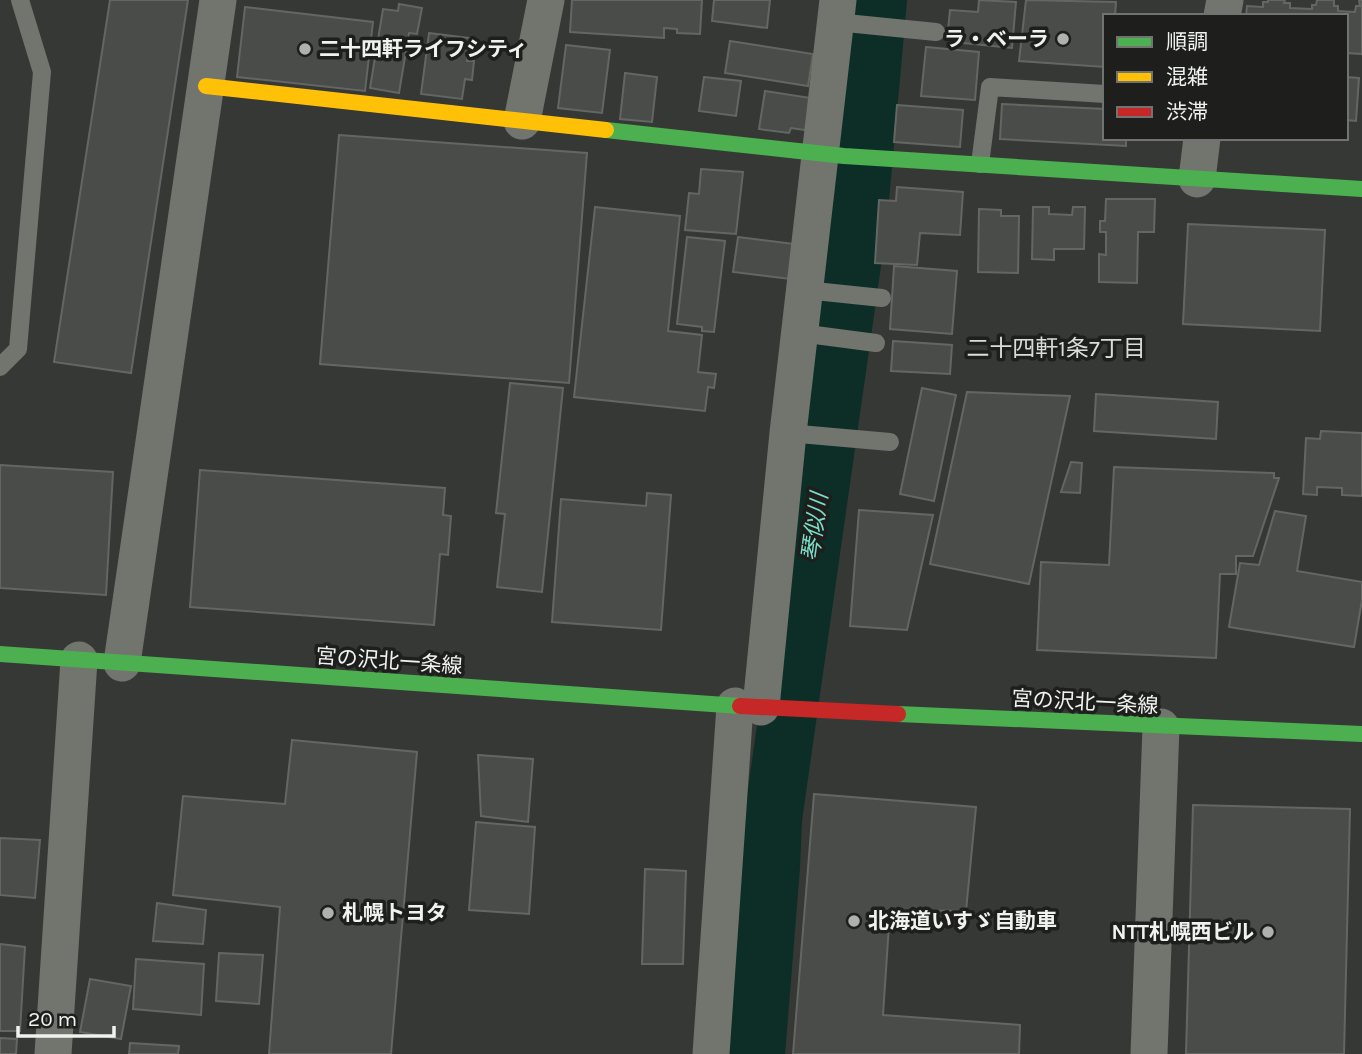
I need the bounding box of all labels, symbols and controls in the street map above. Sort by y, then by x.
legend [1103,14,1348,140]
place label: ラ・ベーラ [944,27,1049,51]
text: 順調 [1166,30,1208,54]
marker: ラ・ベーラ [1055,31,1071,47]
place label: 二十四軒ライフシティ [319,37,528,61]
marker: 二十四軒ライフシティ [297,41,313,57]
text: 混雑 [1166,65,1208,89]
text: 渋滞 [1166,100,1208,124]
district label: 二十四軒1条7丁目 [966,335,1146,362]
water label: 琴似川 [797,488,834,563]
street label: 宮の沢北一条線 [315,644,463,678]
street label: 宮の沢北一条線 [1011,686,1159,718]
place label: 札幌トヨタ [342,901,447,925]
marker: 札幌トヨタ [320,905,336,921]
place label: 北海道いすゞ自動車 [868,909,1057,933]
marker: 北海道いすゞ自動車 [846,913,862,929]
place label: NTT札幌西ビル [1112,920,1254,944]
marker: NTT札幌西ビル [1260,924,1276,940]
scale bar [18,995,114,1038]
text: 20 m [28,1007,77,1031]

